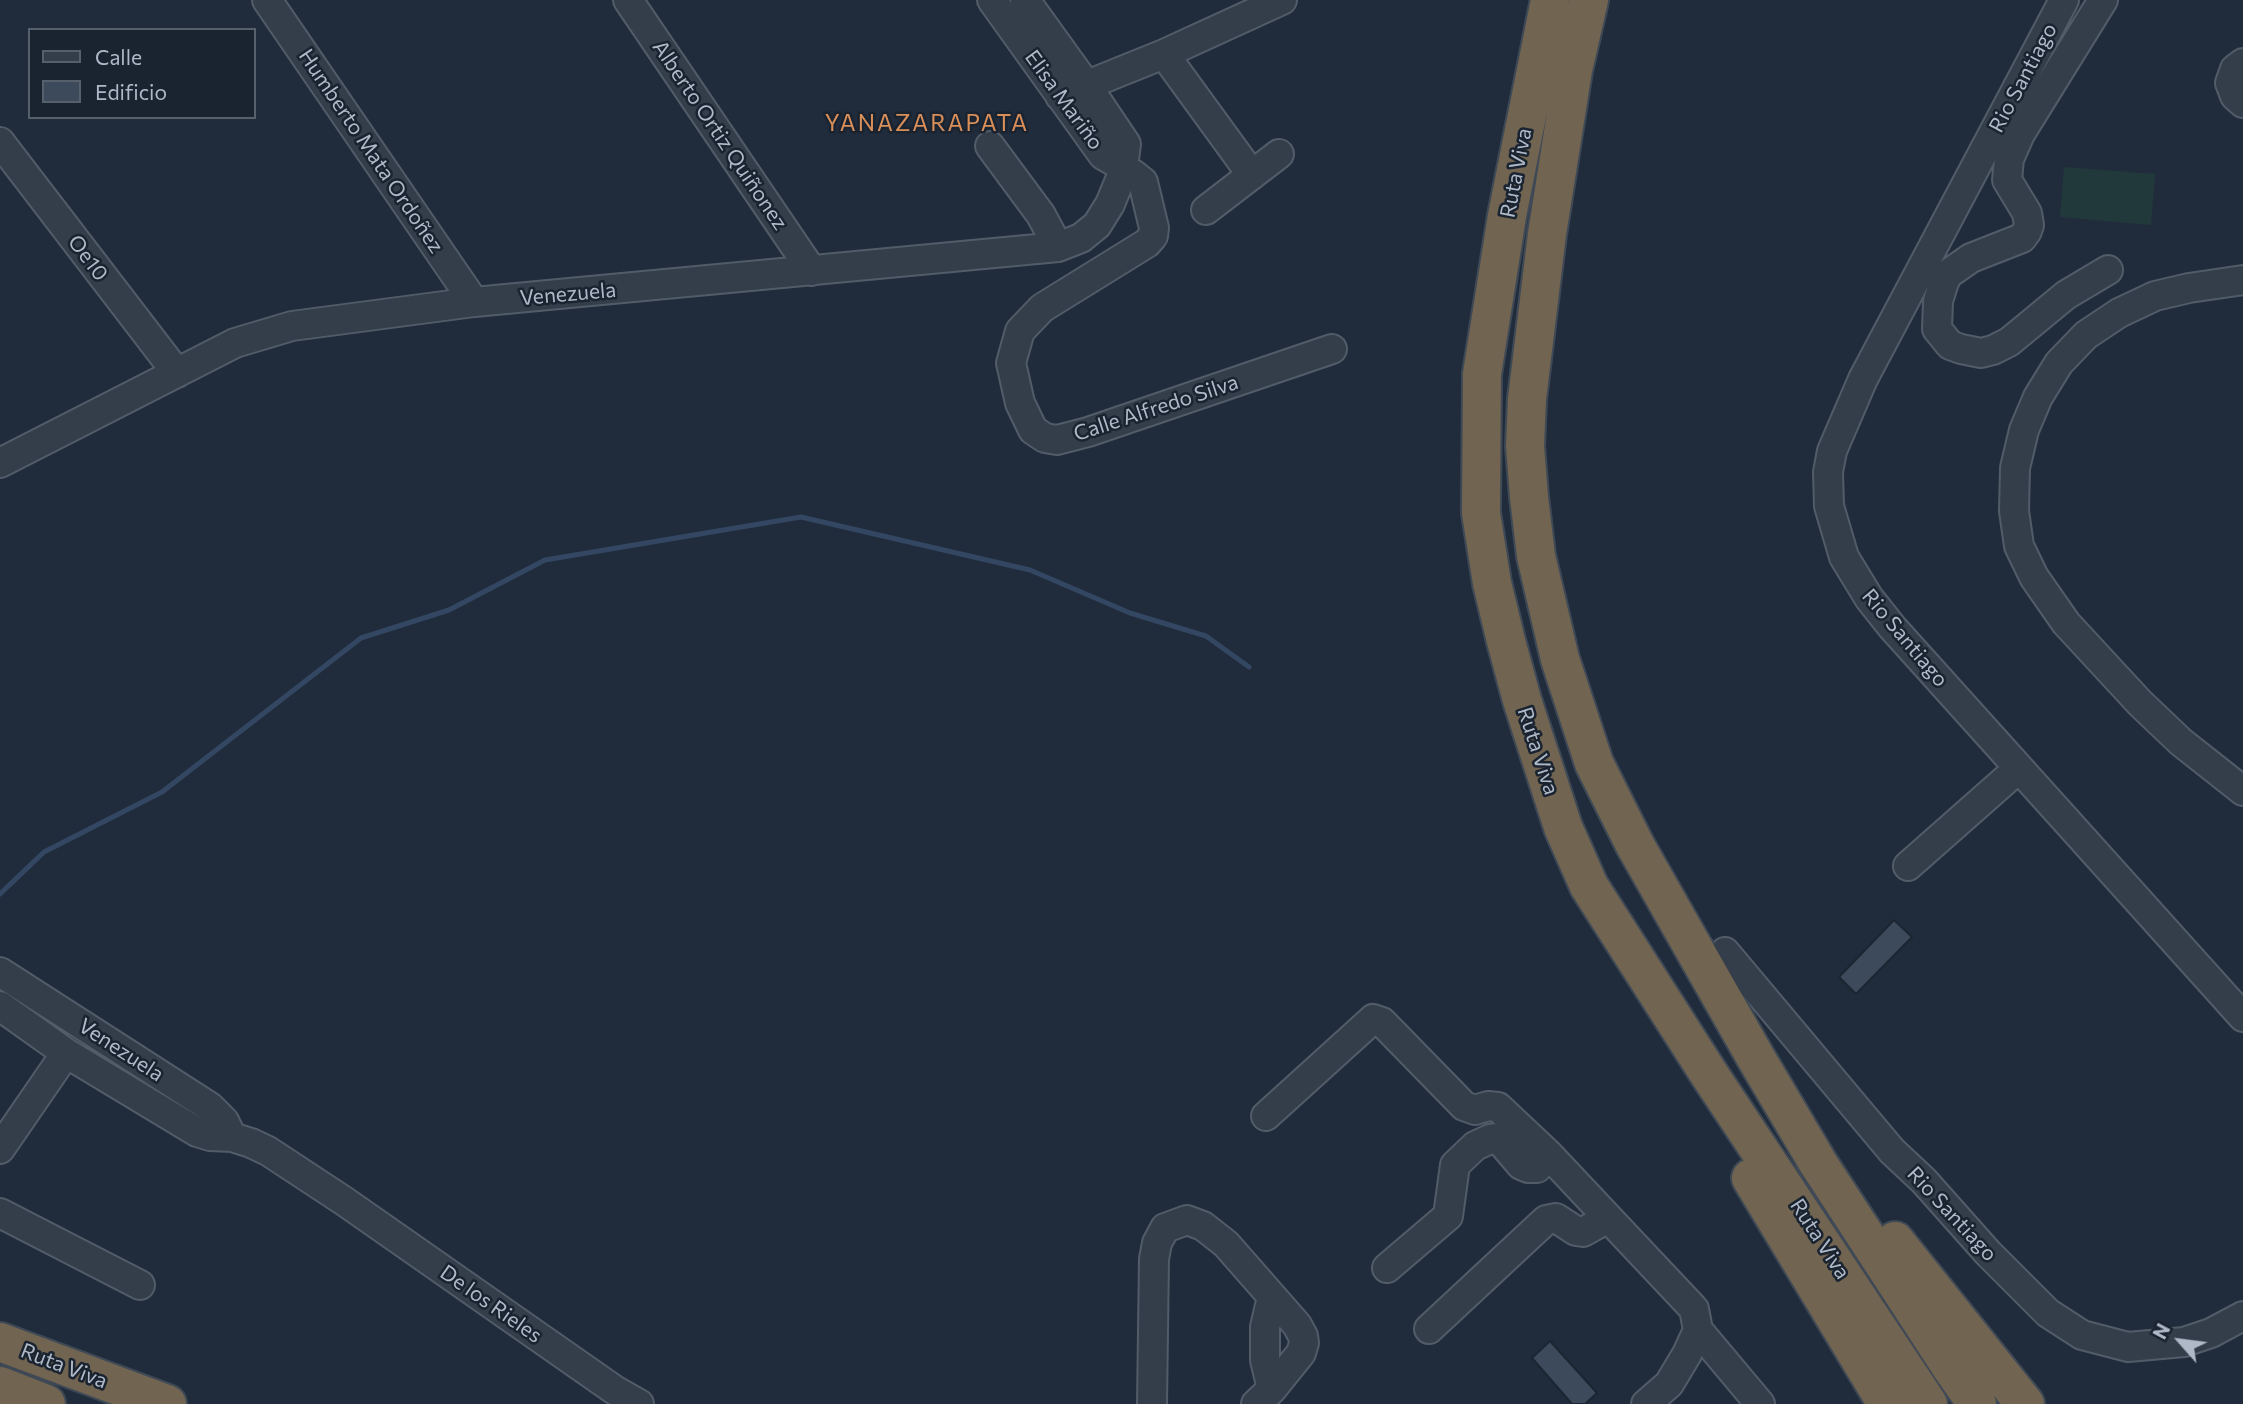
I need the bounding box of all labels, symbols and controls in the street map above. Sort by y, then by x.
street label: Rio Santiago [1984,19,2062,137]
legend [28,28,256,119]
street label: Alberto Ortiz Quiñonez [647,35,793,235]
text: Calle [95,44,142,69]
street label: Humberto Mata Ordoñez [293,44,449,258]
street label: Elisa Mariño [1019,45,1109,155]
text: Edificio [95,79,167,104]
district label: YANAZARAPATA [826,109,1028,137]
street label: Ruta Viva [1495,126,1537,220]
street label: Oe10 [63,230,113,286]
street label: Venezuela [519,277,617,311]
street label: Calle Alfredo Silva [1070,369,1242,447]
street label: Rio Santiago [1857,584,1953,692]
street label: Ruta Viva [1512,704,1564,798]
street label: Venezuela [74,1013,168,1087]
street label: Rio Santiago [1902,1161,2002,1267]
street label: Ruta Viva [1785,1194,1855,1284]
street label: De los Rieles [435,1260,547,1348]
north arrow [2145,1306,2215,1376]
text: N [2148,1319,2175,1343]
street label: Ruta Viva [17,1338,111,1394]

